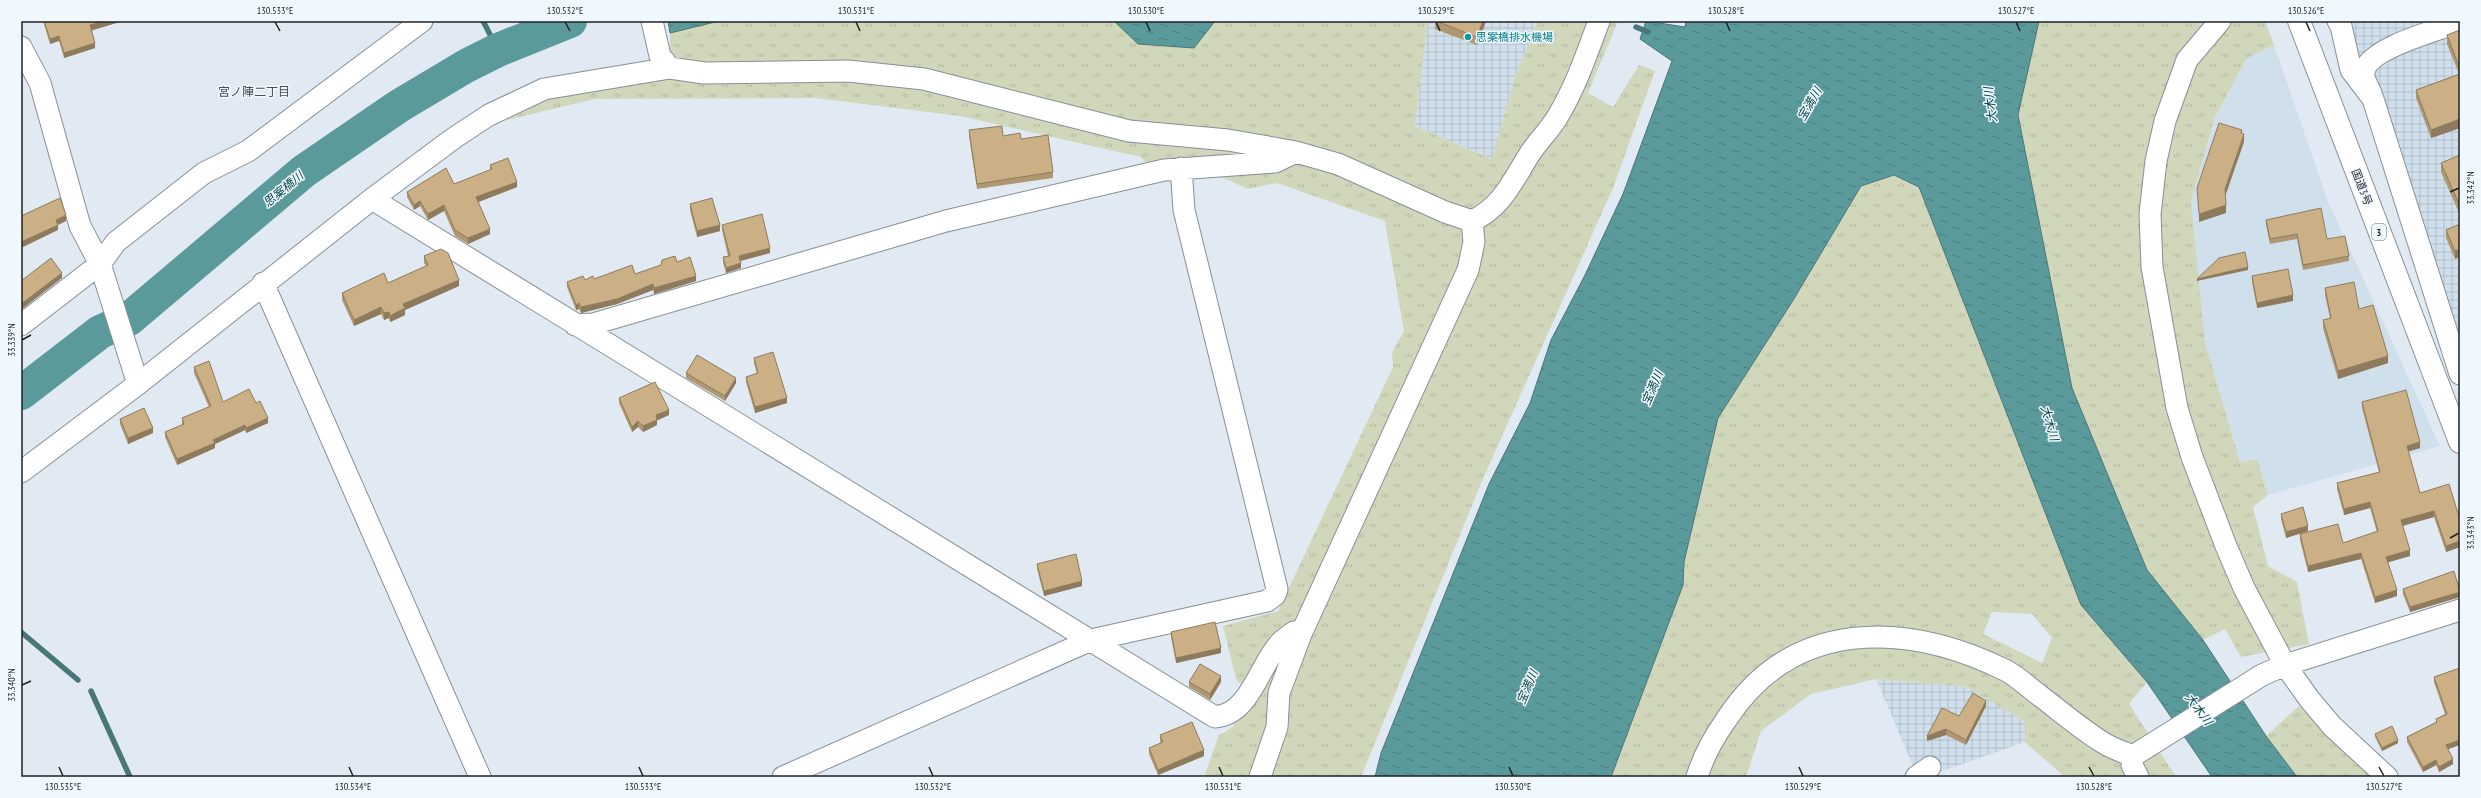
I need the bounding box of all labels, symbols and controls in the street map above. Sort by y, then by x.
text: 130.533°E [257,4,293,17]
text: 130.532°E [547,4,583,17]
text: 130.531°E [838,4,874,17]
text: 130.530°E [1128,4,1164,17]
text: 130.529°E [1418,4,1454,17]
text: 130.528°E [1708,4,1744,17]
text: 130.527°E [1998,4,2034,17]
text: 130.526°E [2288,4,2324,17]
place label: 思案橋排水機場 [1476,30,1553,44]
marker: 思案橋排水機場 [1463,32,1473,42]
water label: 宝満川 [1794,83,1825,123]
district label: 宮ノ陣二丁目 [218,84,290,99]
water label: 大木川 [1980,84,2000,124]
water label: 思案橋川 [260,167,308,210]
street label: 国道3号 [2349,167,2375,207]
text: 33.342°N [2464,171,2477,205]
road number: 3 [2372,224,2386,240]
text: 33.339°N [5,323,18,357]
water label: 宝満川 [1638,367,1667,408]
water label: 大木川 [2038,404,2063,444]
text: 33.343°N [2464,516,2477,550]
water label: 宝満川 [1513,666,1542,707]
text: 33.340°N [5,668,18,702]
water label: 大木川 [2182,690,2217,729]
text: 130.535°E [45,780,81,793]
text: 130.534°E [335,780,371,793]
text: 130.533°E [625,780,661,793]
text: 130.532°E [915,780,951,793]
text: 130.531°E [1205,780,1241,793]
text: 130.530°E [1495,780,1531,793]
text: 130.529°E [1785,780,1821,793]
text: 130.528°E [2076,780,2112,793]
text: 130.527°E [2366,780,2402,793]

